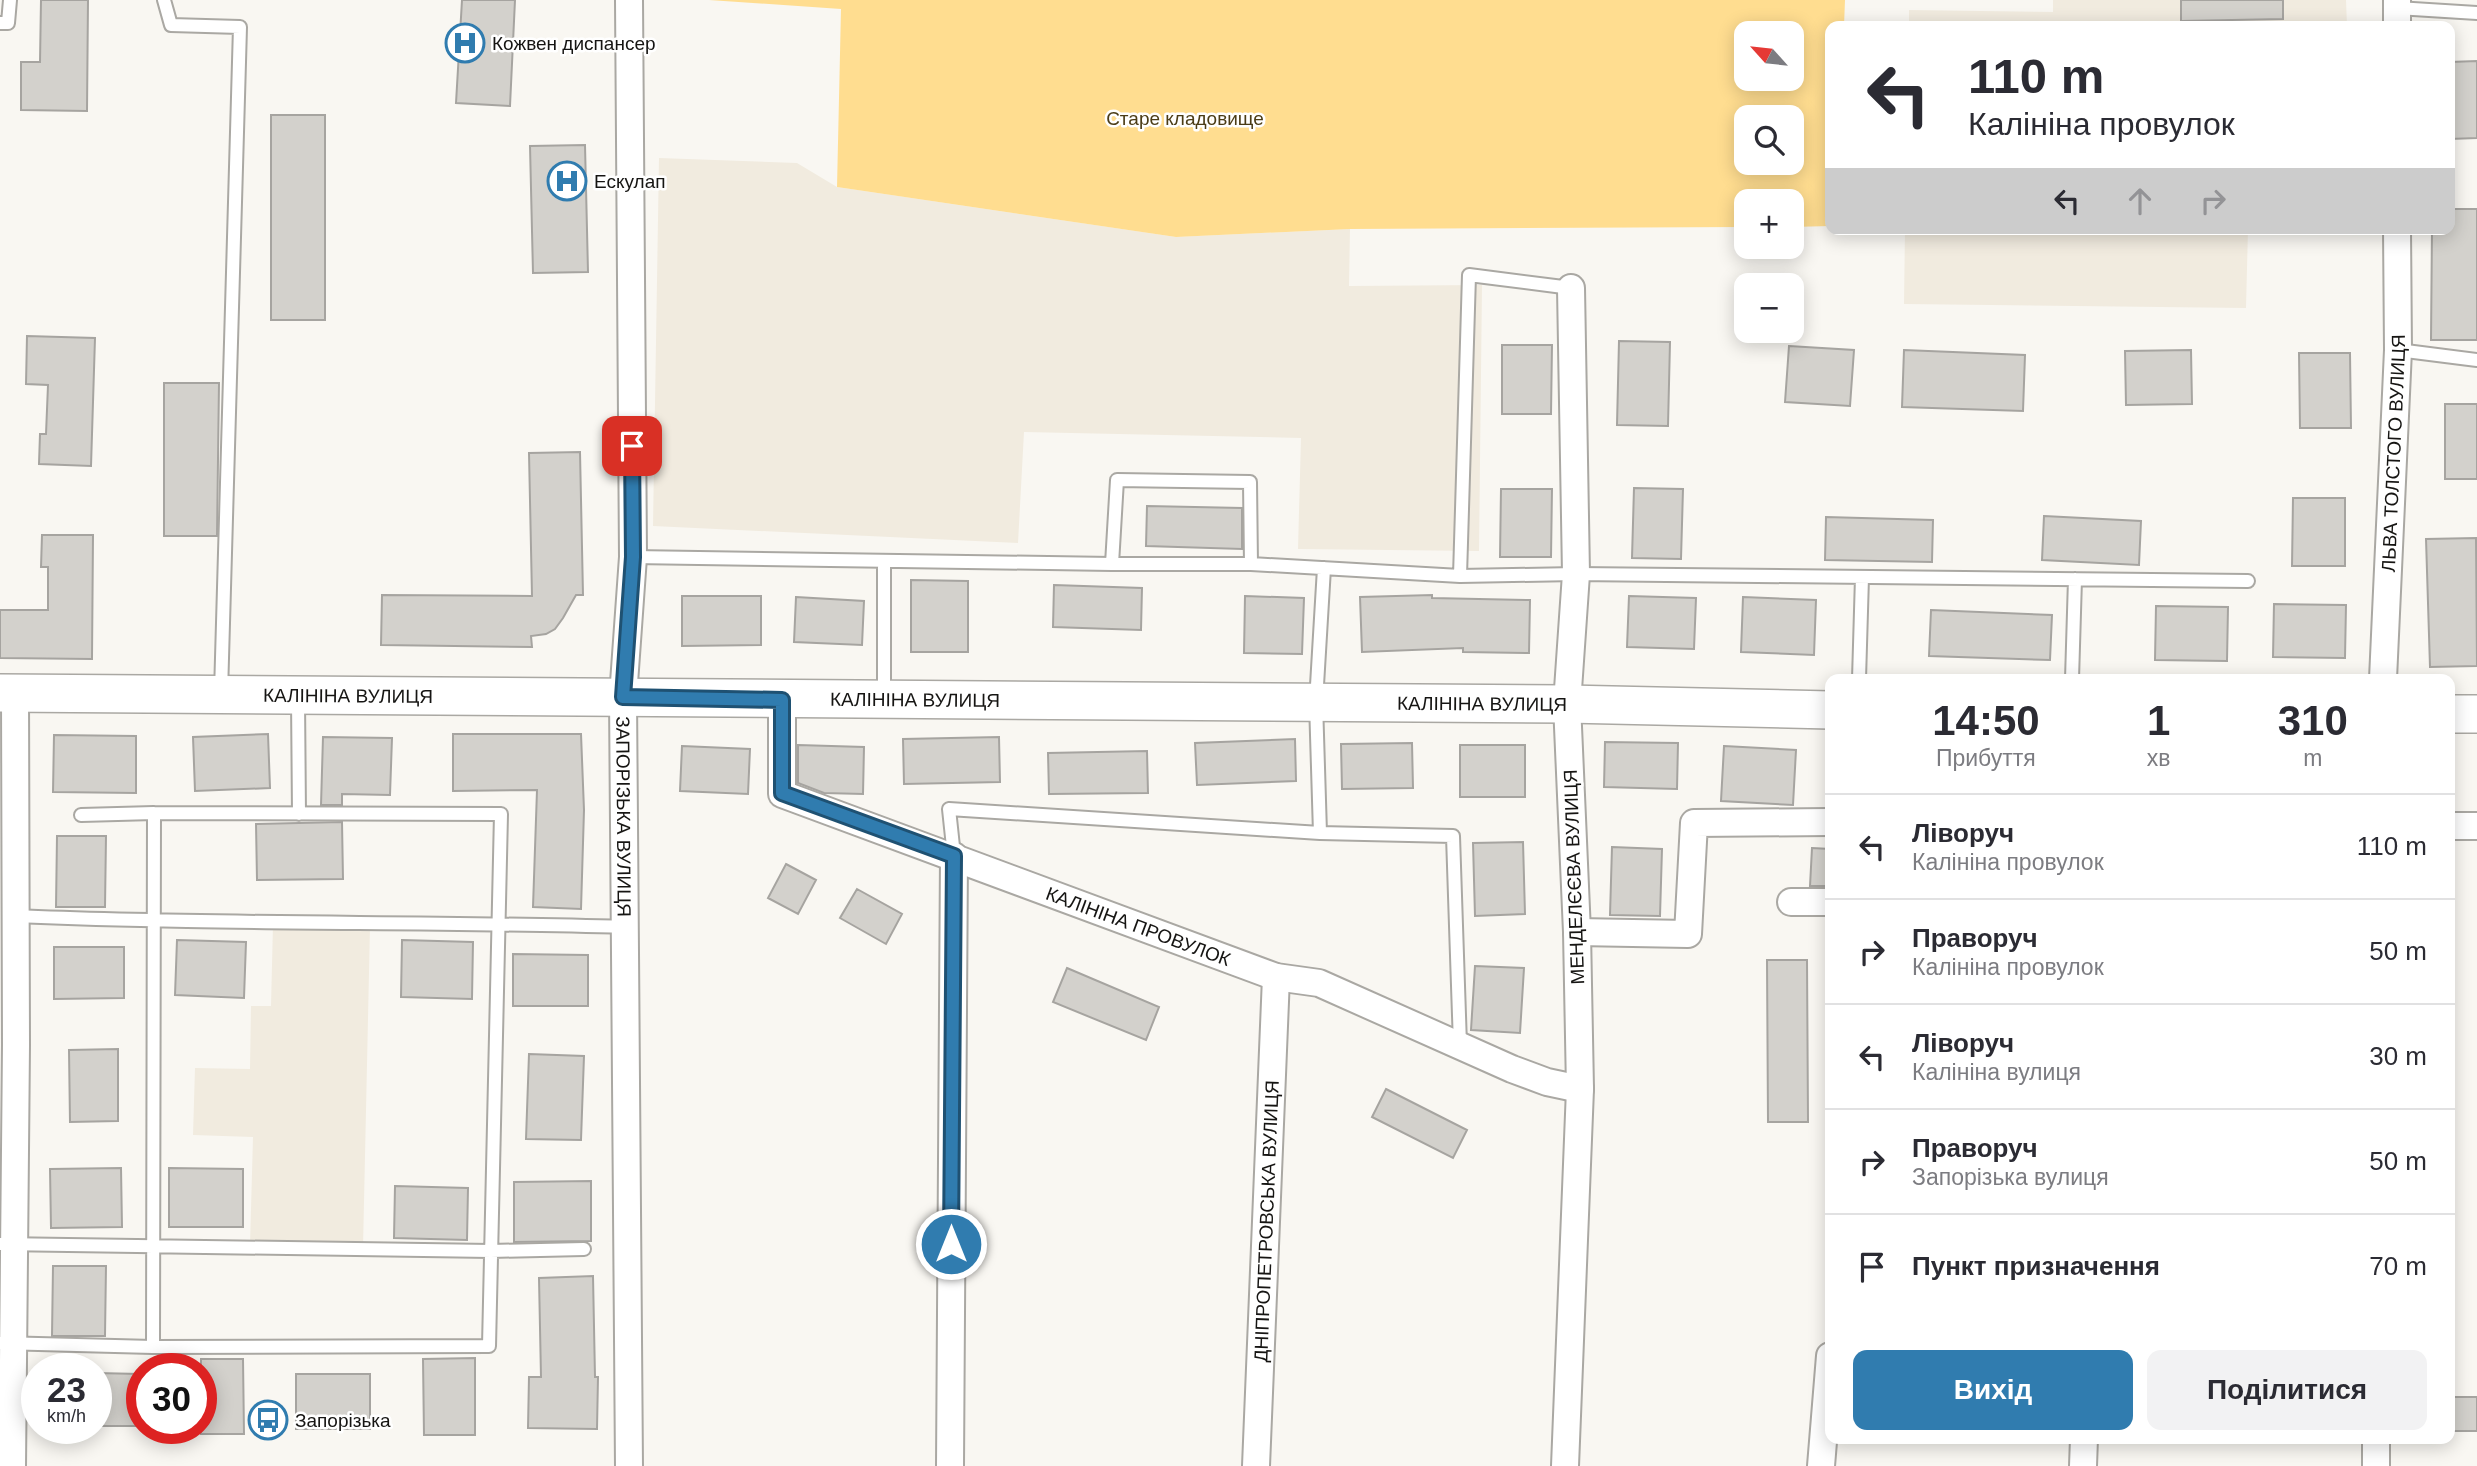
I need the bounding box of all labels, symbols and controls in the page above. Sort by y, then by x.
north arrow [1734,21,1804,91]
map controls [1734,21,1804,343]
hospital icon: Кожвен диспансер [444,22,486,64]
place label: Кожвен диспансер [492,33,656,54]
icon: left [1853,49,1944,140]
text: 110 m [1968,49,2104,103]
button: search [1734,105,1804,175]
text: Калініна провулок [1968,106,2235,142]
park label: Старе кладовище [1106,108,1264,129]
hospital icon: Ескулап [546,160,588,202]
place label: Ескулап [594,171,666,192]
icon: left [2048,182,2086,220]
icon: ahead [2121,182,2159,220]
icon: right [2194,182,2232,220]
button: + [1734,189,1804,259]
button: − [1734,273,1804,343]
street label: ЛЬВА ТОЛСТОГО ВУЛИЦЯ [2377,334,2409,573]
pin [602,416,662,476]
icon: arrive [613,427,651,465]
street label: КАЛІНІНА ВУЛИЦЯ [263,684,433,707]
street label: КАЛІНІНА ВУЛИЦЯ [830,688,1000,711]
street label: КАЛІНІНА ВУЛИЦЯ [1397,692,1567,714]
text: 14:50 [1932,697,2040,744]
text: 1 [2147,697,2170,744]
text: 310 [2278,697,2348,744]
street label: ЗАПОРІЗЬКА ВУЛИЦЯ [613,716,635,917]
text: Прибуття [1936,745,2036,771]
text: хв [2147,745,2171,771]
text: m [2303,745,2322,771]
street label: МЕНДЕЛЄЄВА ВУЛИЦЯ [1560,769,1588,985]
text: Ліворуч [1912,818,2014,848]
icon: left [1853,828,1891,866]
text: 110 m [2357,831,2427,861]
text: Калініна провулок [1912,849,2104,875]
street label: КАЛІНІНА ПРОВУЛОК [1043,882,1233,970]
text: Праворуч [1912,923,2038,953]
icon: right [1853,933,1891,971]
text: 50 m [2369,936,2427,966]
text: Калініна провулок [1912,954,2104,980]
text: Ліворуч [1912,1028,2014,1058]
icon: left [1853,1038,1891,1076]
text: 30 m [2369,1041,2427,1071]
text: Калініна вулиця [1912,1059,2081,1085]
street label: ДНІПРОПЕТРОВСЬКА ВУЛИЦЯ [1250,1080,1282,1363]
text: Праворуч [1912,1133,2038,1163]
icon: right [1853,1143,1891,1181]
text: 50 m [2369,1146,2427,1176]
text: Запорізька вулиця [1912,1164,2109,1190]
position arrow [914,1207,988,1281]
icon: arrive [1853,1248,1891,1286]
text: Пункт призначення [1912,1251,2160,1281]
text: 70 m [2369,1251,2427,1281]
button: Вихід [1853,1350,2133,1430]
button: Поділитися [2147,1350,2427,1430]
speed limit sign: 30 [126,1353,217,1444]
text: 23 [47,1370,86,1409]
bus stop icon: Запорізька [247,1399,289,1441]
text: km/h [47,1406,86,1426]
place label: Запорізька [295,1410,391,1431]

